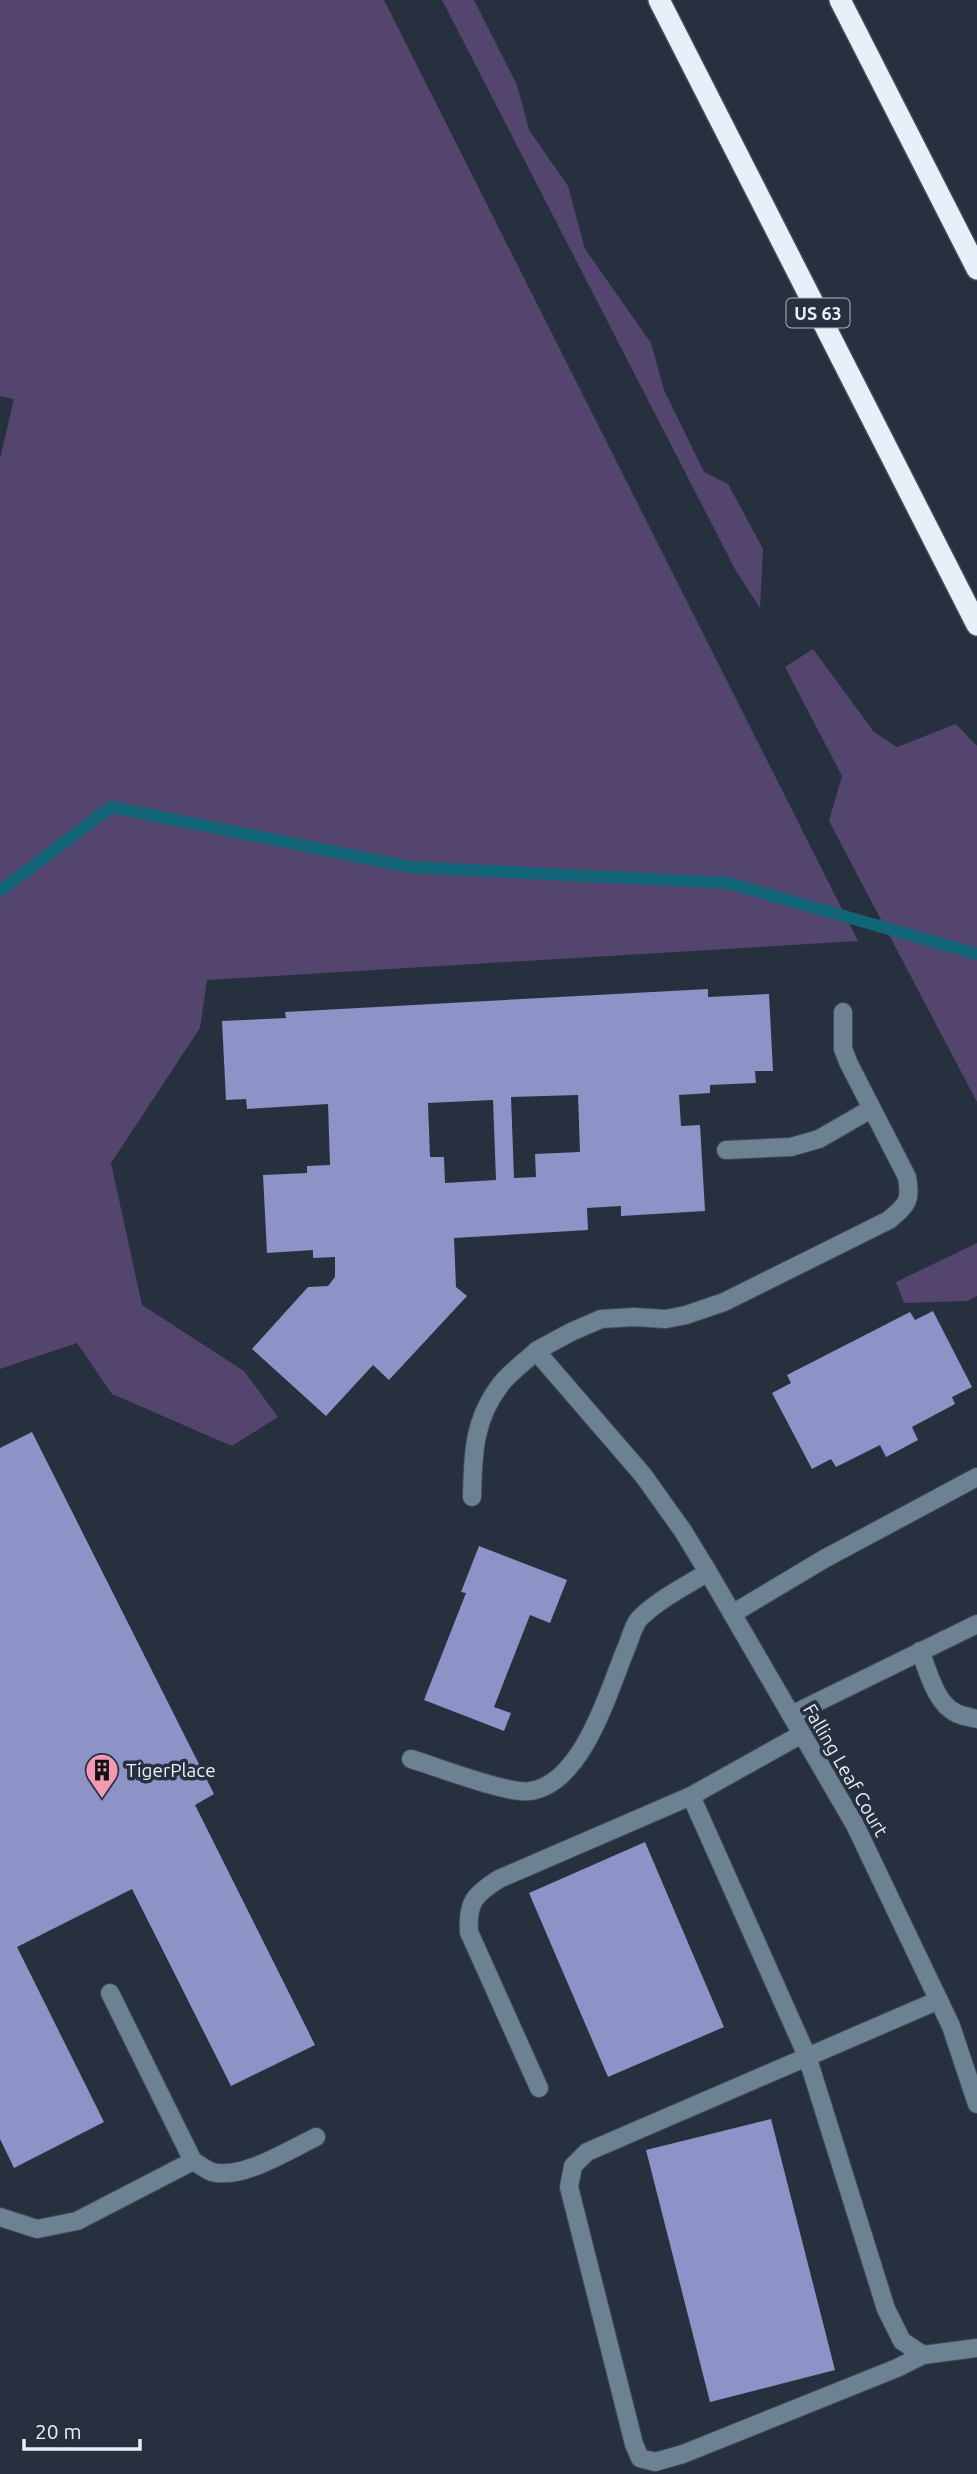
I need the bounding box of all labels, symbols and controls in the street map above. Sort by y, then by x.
road number: US 63 [786,298,850,328]
street label: Falling Leaf Court [799,1700,893,1841]
building icon: TigerPlace [83,1751,121,1800]
place label: TigerPlace [126,1759,216,1781]
scale bar [24,2408,140,2452]
text: 20 m [35,2419,82,2443]

